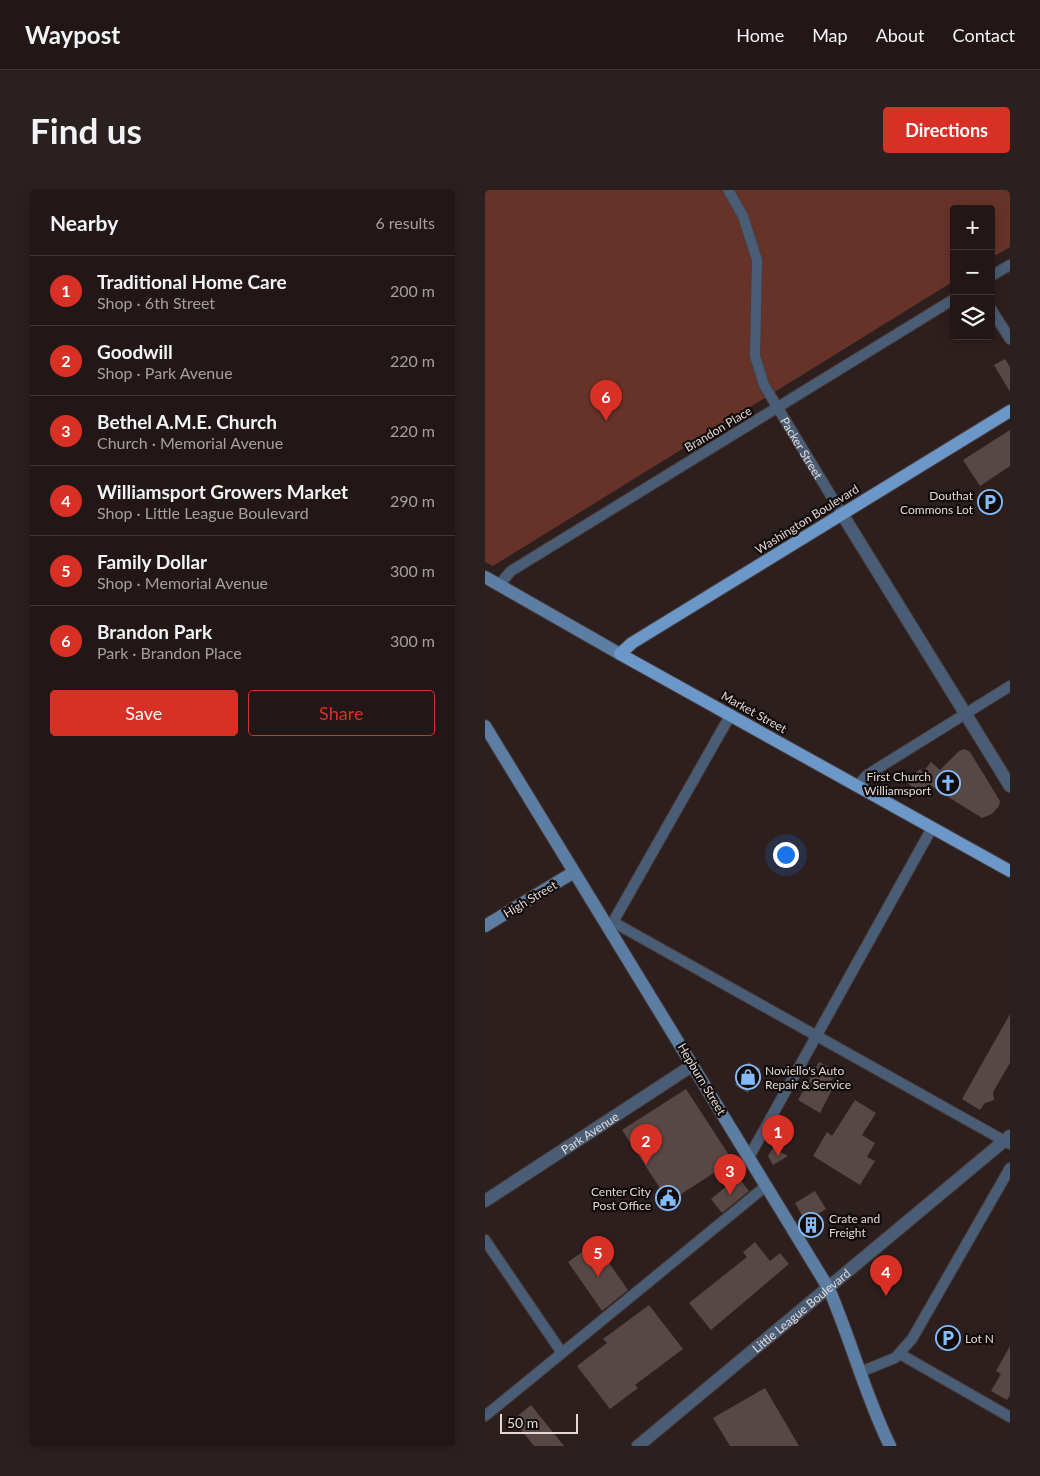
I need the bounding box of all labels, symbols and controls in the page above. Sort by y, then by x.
text: Waypost [25,20,120,49]
text: Home [736,24,784,46]
text: Map [812,24,848,46]
text: About [876,24,925,46]
text: Contact [953,24,1015,46]
button: Directions [883,107,1010,153]
text: Find us [30,109,142,151]
map controls [950,205,995,340]
button: + [950,205,995,250]
text: Nearby [50,210,118,235]
text: 6 results [375,213,435,232]
button: − [950,250,995,295]
text: Traditional Home Care [97,270,287,293]
text: 1 [61,281,71,300]
text: 200 m [390,281,435,300]
text: Shop · 6th Street [97,293,215,312]
button: layers [950,295,995,340]
text: Goodwill [97,340,173,363]
text: 2 [61,351,71,370]
text: 220 m [390,351,435,370]
text: Shop · Park Avenue [97,363,233,382]
pin: 6 [590,380,622,421]
street label: Brandon Place [682,403,754,455]
text: Bethel A.M.E. Church [97,410,277,433]
street label: Packer Street [778,414,827,482]
text: 3 [61,421,71,440]
text: 220 m [390,421,435,440]
text: Church · Memorial Avenue [97,433,283,452]
text: Williamsport Growers Market [97,480,348,503]
street label: Washington Boulevard [752,481,862,557]
place label: Douthat Commons Lot [900,488,974,517]
parking icon: Douthat Commons Lot [977,489,1003,515]
text: 4 [61,491,71,510]
text: 290 m [390,491,435,510]
text: Shop · Little League Boulevard [97,503,309,522]
text: Family Dollar [97,550,207,573]
text: 5 [61,561,71,580]
text: 300 m [390,561,435,580]
text: Shop · Memorial Avenue [97,573,268,592]
text: Brandon Park [97,620,212,643]
text: 6 [61,631,71,650]
text: 300 m [390,631,435,650]
text: Park · Brandon Place [97,643,242,662]
street label: Market Street [719,688,790,736]
button: Save [50,690,238,736]
button: Share [248,690,435,736]
place label: First Church Williamsport [864,769,932,798]
church icon: First Church Williamsport [935,770,961,796]
your location [773,842,799,868]
street label: High Street [501,877,560,921]
street label: Hepburn Street [675,1040,730,1118]
place label: Noviello's Auto Repair & Service [765,1063,851,1092]
shop icon: Noviello's Auto Repair & Service [735,1064,761,1090]
street label: Park Avenue [558,1108,621,1157]
pin: 1 [762,1115,794,1156]
pin: 2 [630,1124,662,1165]
pin: 3 [714,1154,746,1195]
place label: Center City Post Office [591,1184,652,1213]
public building icon: Center City Post Office [655,1185,681,1211]
place label: Crate and Freight [829,1211,880,1240]
building icon: Crate and Freight [798,1212,824,1238]
pin: 5 [582,1236,614,1277]
pin: 4 [870,1255,902,1296]
street label: Little League Boulevard [749,1265,853,1355]
parking icon: Lot N [935,1325,961,1351]
place label: Lot N [965,1331,994,1346]
scale bar [500,1411,577,1434]
text: 50 m [507,1414,538,1431]

